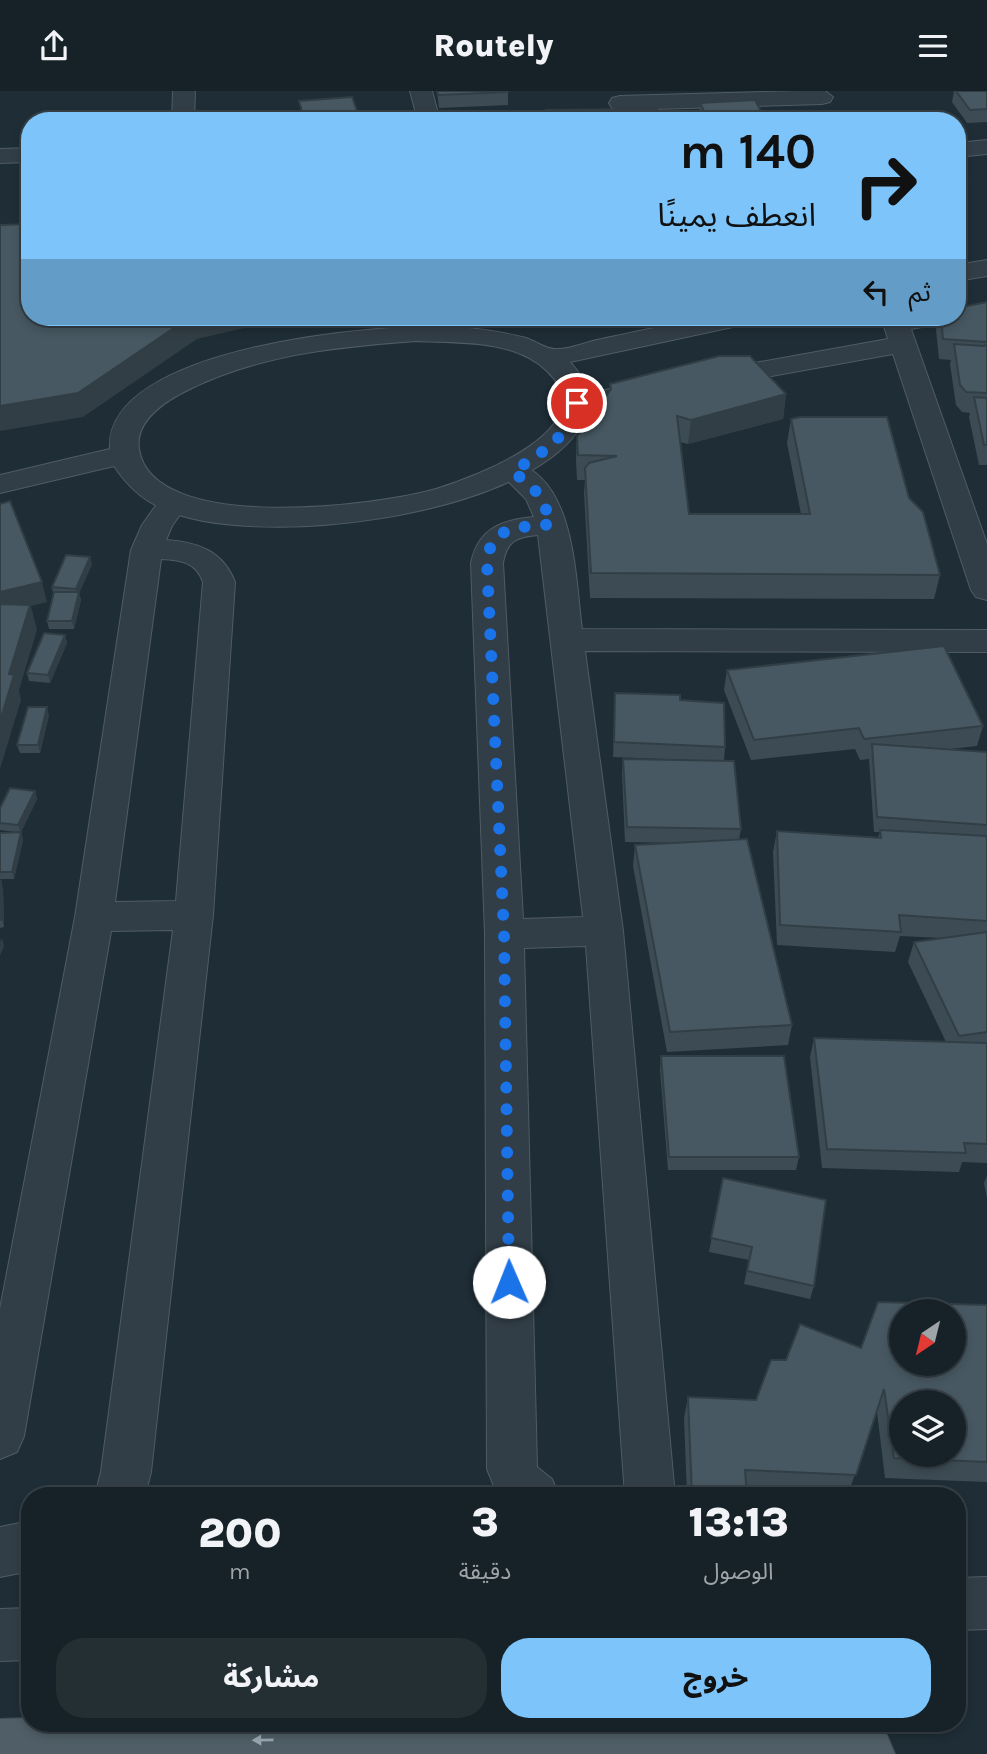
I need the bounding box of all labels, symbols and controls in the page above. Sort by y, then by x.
icon: share [35,27,73,65]
text: Routely [434,27,553,64]
icon: menu [914,27,952,65]
text: 140 m [679,123,816,180]
icon: right [840,140,931,231]
text: انعطف يمينًا [657,197,816,234]
icon: left [857,273,895,311]
text: ثم [909,277,931,308]
pin [547,373,607,433]
icon: arrive [558,384,596,422]
position arrow [472,1245,546,1319]
north arrow [889,1299,966,1375]
map controls [889,1299,966,1467]
button: layers [889,1390,966,1467]
text: 3 [471,1497,499,1547]
text: 13:13 [688,1497,789,1547]
text: 200 [198,1508,281,1558]
text: m [229,1558,251,1585]
text: دقيقة [459,1558,511,1585]
text: الوصول [704,1558,774,1585]
button: مشاركة [56,1638,487,1718]
button: خروج [501,1638,931,1718]
one-way arrow [251,1734,273,1746]

